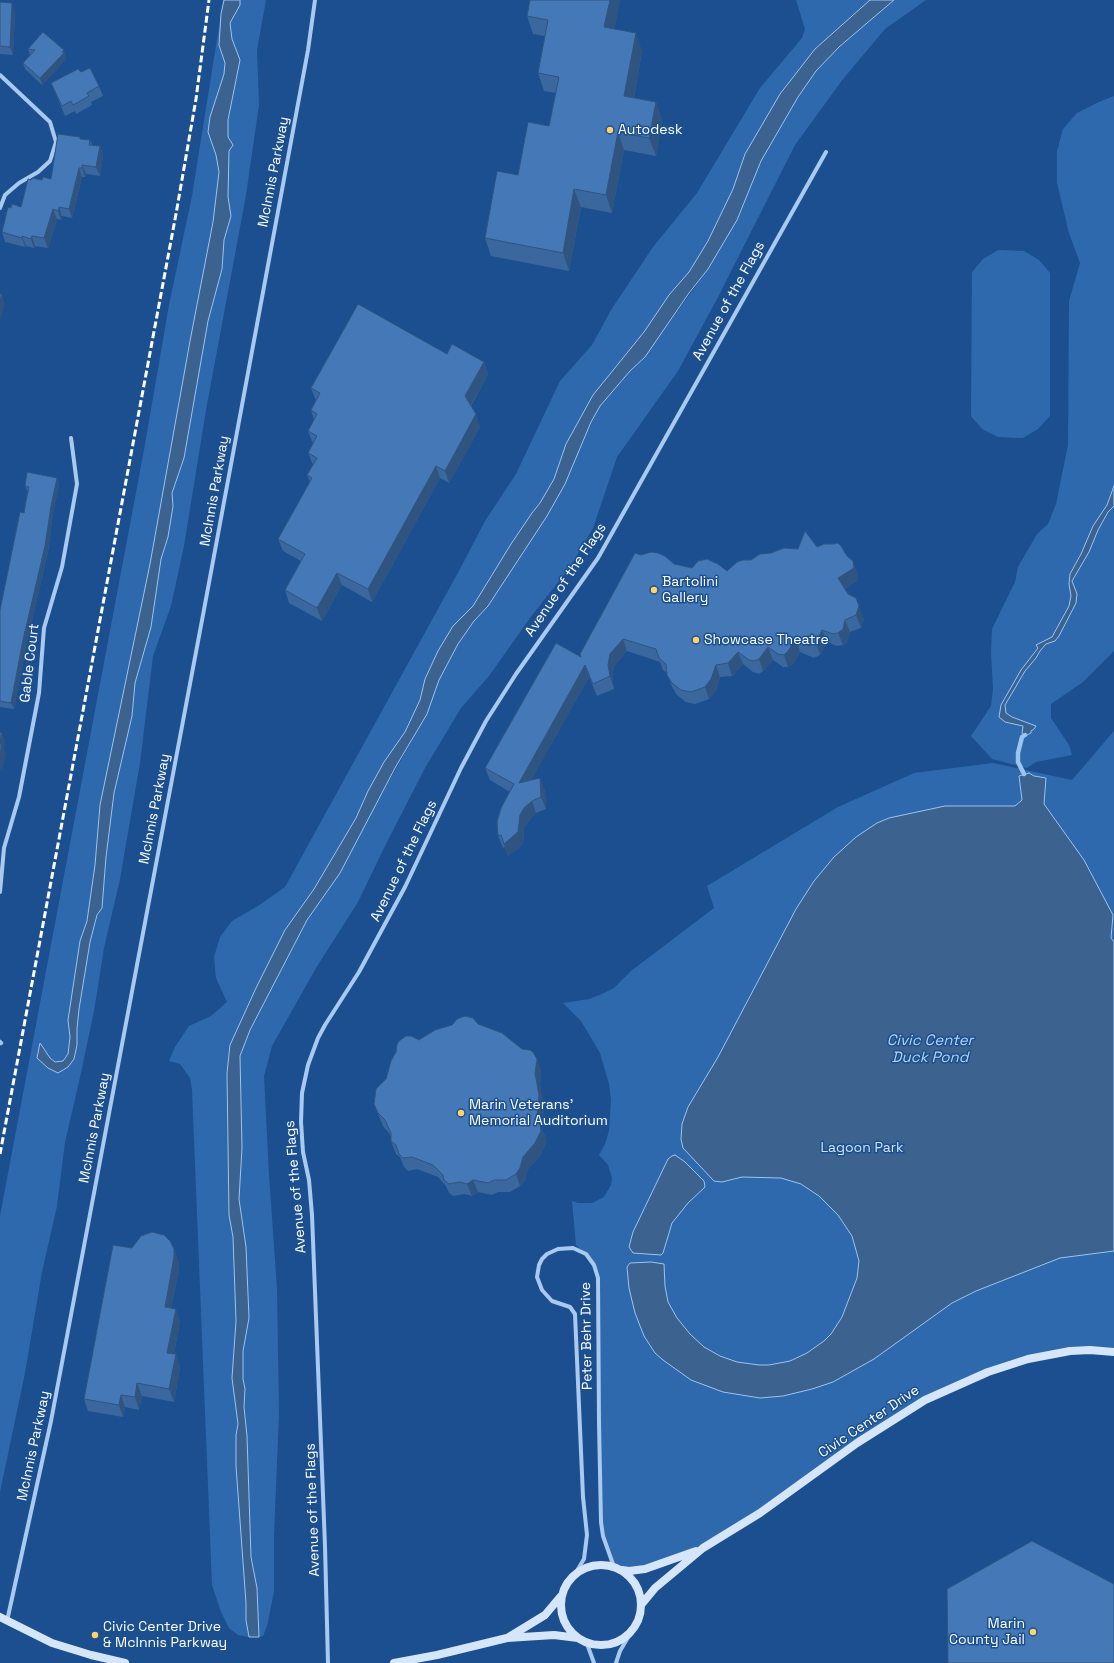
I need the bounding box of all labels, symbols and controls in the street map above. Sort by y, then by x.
street label: McInnis Parkway [255,115,293,229]
place label: Autodesk [618,122,682,138]
marker: Autodesk [605,125,615,135]
street label: Avenue of the Flags [689,239,769,363]
street label: McInnis Parkway [197,434,233,548]
street label: Avenue of the Flags [522,520,610,640]
place label: Bartolini Gallery [662,574,718,606]
marker: Bartolini Gallery [649,585,659,595]
street label: Gable Court [17,622,43,704]
place label: Showcase Theatre [704,632,829,648]
marker: Showcase Theatre [691,635,701,645]
street label: McInnis Parkway [136,752,174,866]
street label: Avenue of the Flags [367,797,441,925]
water label: Civic Center Duck Pond [887,1032,973,1067]
street label: McInnis Parkway [76,1071,114,1185]
place label: Marin Veterans' Memorial Auditorium [469,1097,608,1130]
marker: Marin Veterans' Memorial Auditorium [456,1108,466,1118]
street label: Avenue of the Flags [282,1120,310,1254]
park label: Lagoon Park [820,1140,904,1156]
street label: Peter Behr Drive [578,1282,596,1390]
street label: Civic Center Drive [815,1382,923,1462]
street label: McInnis Parkway [14,1389,54,1503]
street label: Avenue of the Flags [302,1443,324,1577]
place label: Marin County Jail [949,1616,1025,1648]
place label: Civic Center Drive & McInnis Parkway [103,1619,227,1652]
marker: Marin County Jail [1028,1627,1038,1637]
marker: Civic Center Drive & McInnis Parkway [90,1630,100,1640]

